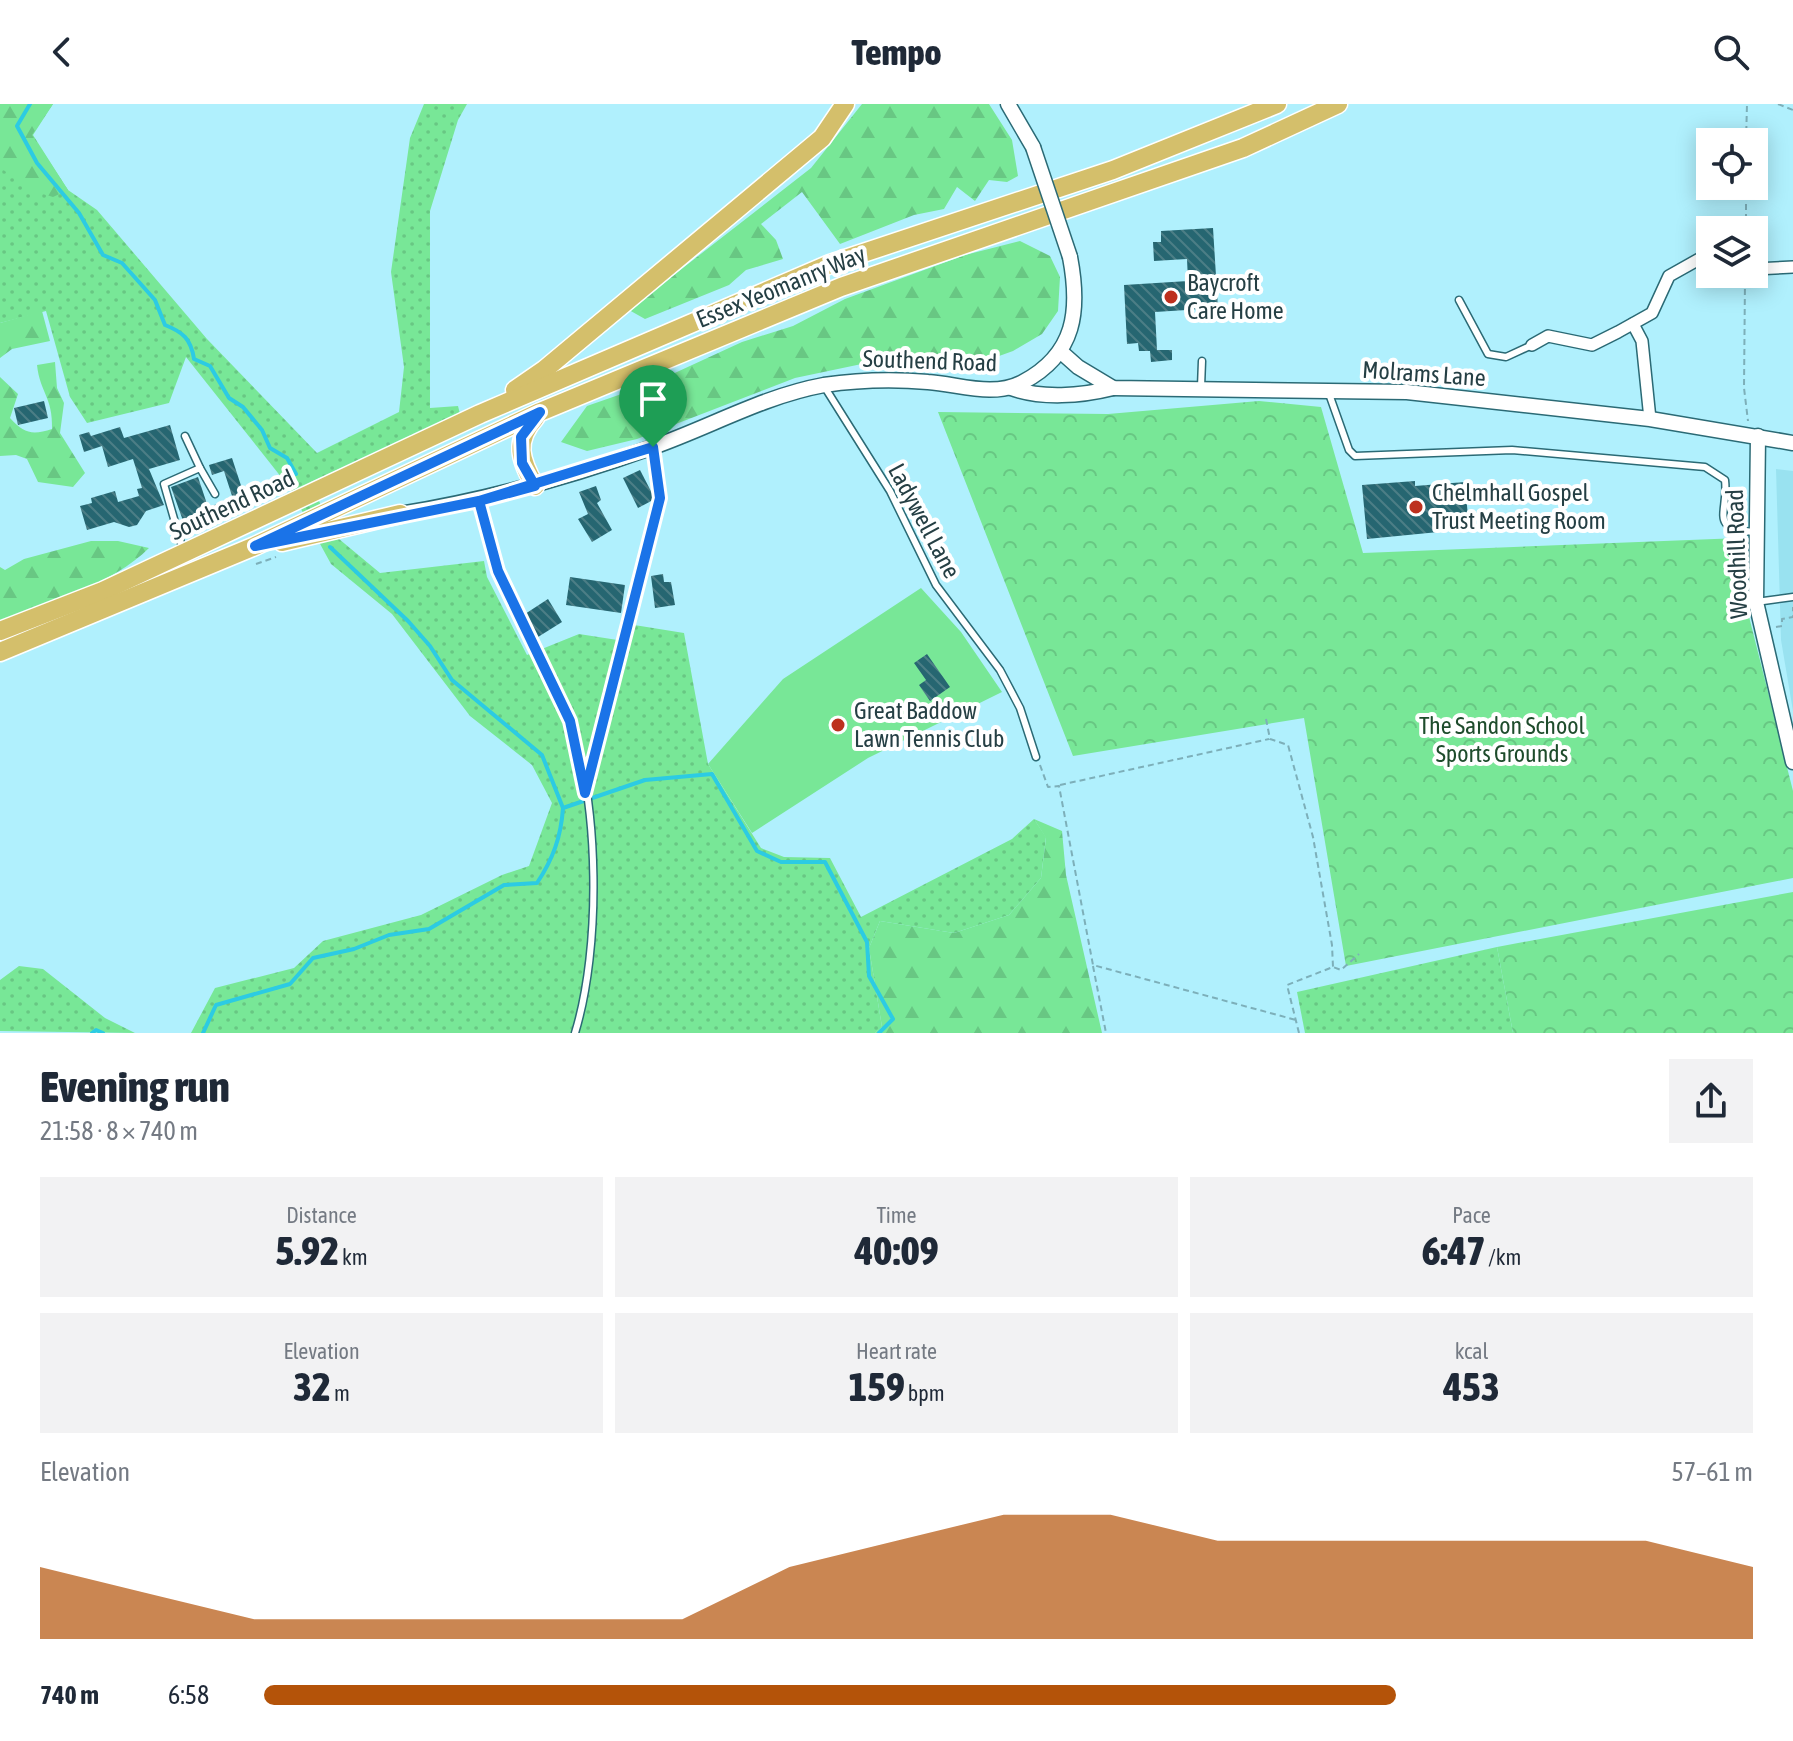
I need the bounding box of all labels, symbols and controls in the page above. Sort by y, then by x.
icon: back [40,30,84,74]
icon: search [1709,30,1753,74]
text: Tempo [852,31,941,73]
map controls [1696,128,1768,288]
button: locate [1696,128,1768,200]
button: layers [1696,216,1768,288]
street label: Essex Yeomanry Way [692,240,869,333]
place label: Baycroft Care Home [1187,269,1284,324]
marker: Baycroft Care Home [1162,288,1180,306]
street label: Southend Road [862,345,998,376]
street label: Molrams Lane [1361,356,1487,391]
pin [619,365,687,447]
icon: arrive [631,377,675,421]
street label: Ladywell Lane [883,459,966,583]
street label: Southend Road [165,464,298,545]
place label: Chelmhall Gospel Trust Meeting Room [1432,479,1606,534]
street label: Woodhill Road [1721,489,1752,619]
marker: Chelmhall Gospel Trust Meeting Room [1407,498,1425,516]
place label: Great Baddow Lawn Tennis Club [854,697,1004,752]
park label: The Sandon School Sports Grounds [1419,712,1586,767]
marker: Great Baddow Lawn Tennis Club [829,716,847,734]
button: share [1669,1059,1753,1143]
text: Evening run [40,1061,230,1111]
text: 21:58 · 8 × 740 m [40,1116,198,1146]
text: Distance [286,1202,357,1228]
text: Time [876,1202,917,1228]
text: Pace [1452,1202,1491,1228]
text: 5.92 [275,1228,339,1273]
text: 40:09 [855,1228,938,1273]
text: 6:47 [1422,1228,1485,1273]
text: km [339,1244,368,1270]
text: /km [1485,1244,1521,1270]
text: Elevation [283,1338,360,1364]
text: Heart rate [856,1338,937,1364]
text: kcal [1455,1338,1488,1364]
text: 32 [293,1364,331,1409]
text: 159 [848,1364,905,1409]
text: 453 [1443,1364,1500,1409]
text: m [331,1380,350,1406]
text: bpm [905,1380,945,1406]
text: Elevation [40,1457,130,1487]
text: 57–61 m [1671,1457,1753,1487]
text: 740 m [40,1680,99,1710]
text: 6:58 [168,1680,209,1710]

